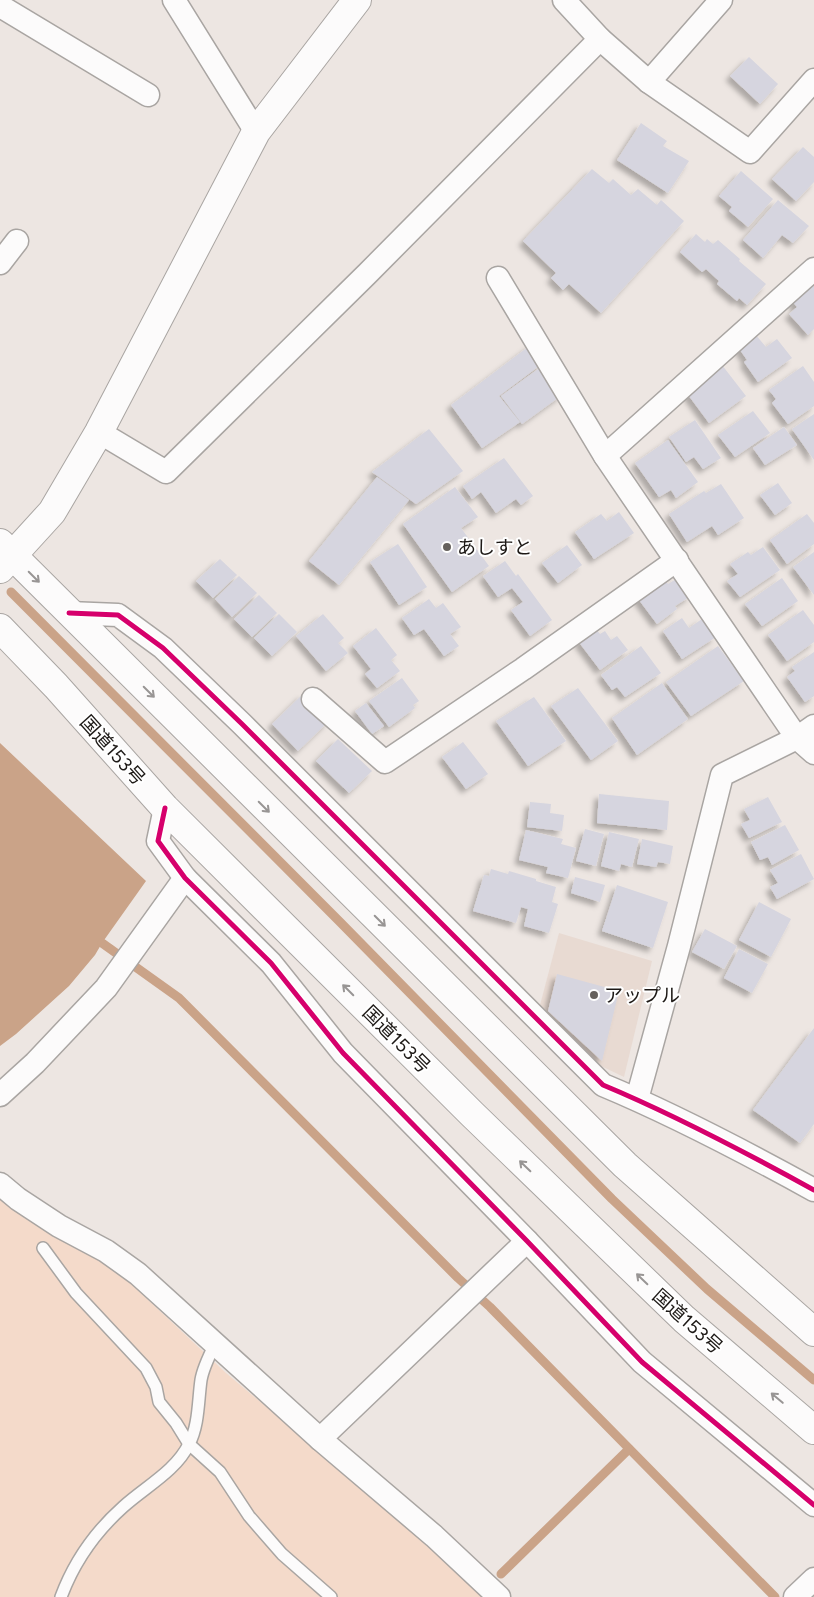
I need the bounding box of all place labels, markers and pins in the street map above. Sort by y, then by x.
place label: あしすと [457,536,533,559]
marker: あしすと [441,541,453,553]
place label: アップル [604,984,680,1007]
marker: アップル [588,989,600,1001]

